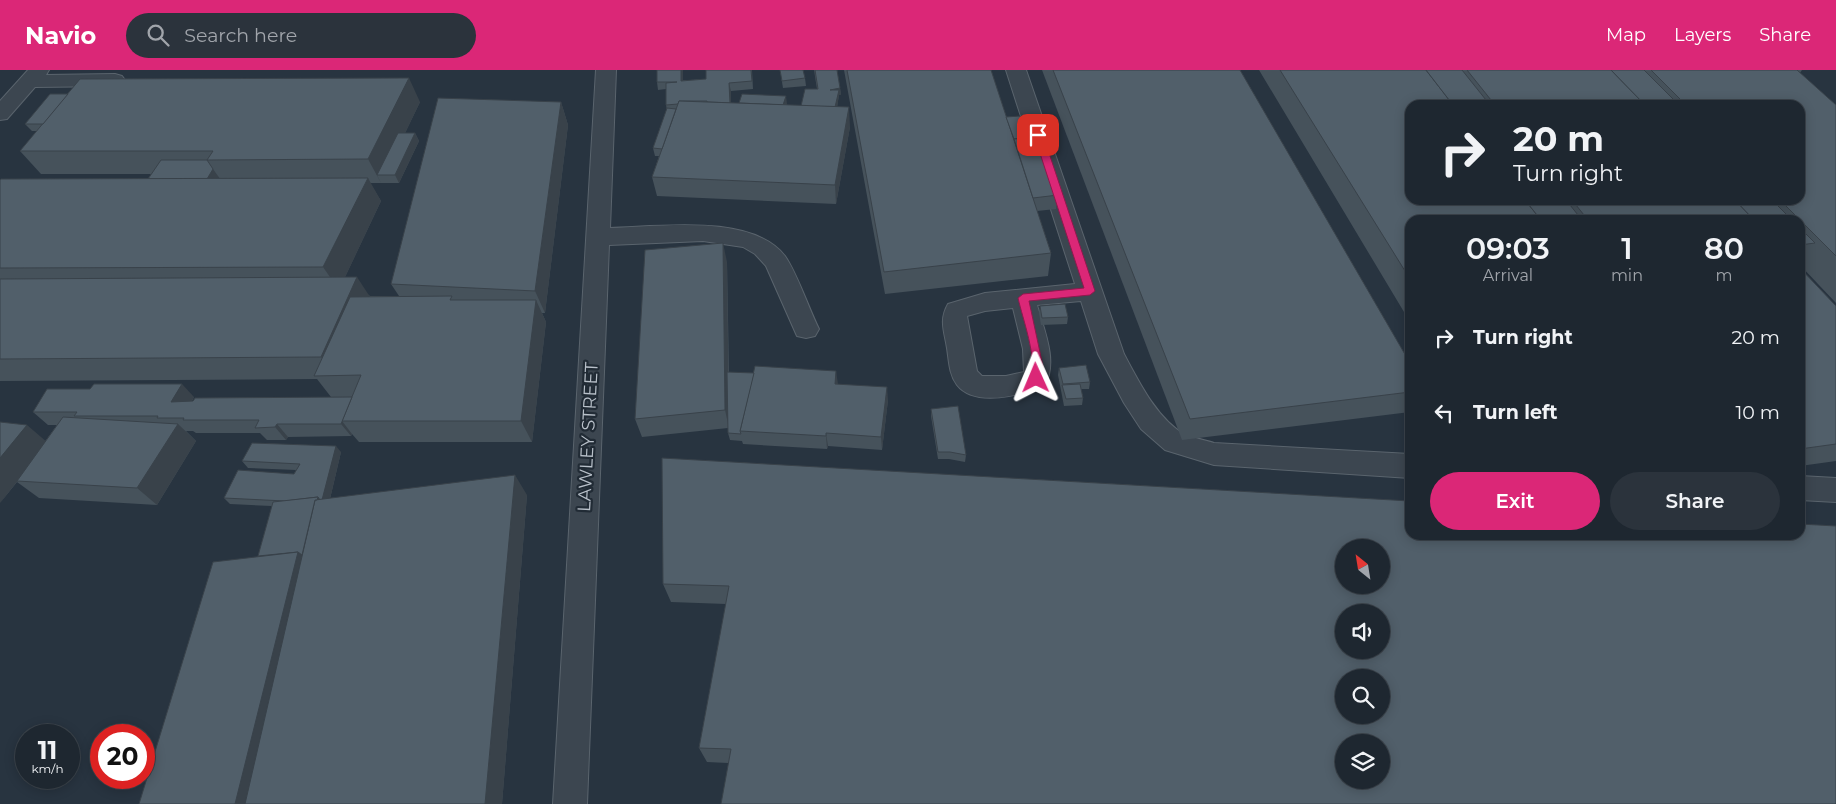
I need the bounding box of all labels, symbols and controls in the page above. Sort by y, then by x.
search box [126,13,476,58]
text: Navio [25,21,96,50]
icon: search [144,21,172,49]
text: Search here [184,24,297,47]
text: Map [1606,24,1646,46]
text: Layers [1674,24,1731,46]
text: Share [1759,24,1811,46]
pin [1017,114,1059,156]
text: 20 m [1513,117,1604,160]
icon: right [1430,120,1495,185]
icon: arrive [1024,121,1052,149]
text: Turn right [1513,160,1623,187]
text: 09:03 [1466,230,1550,267]
text: 1 [1621,230,1633,267]
text: 80 [1704,230,1744,267]
text: Arrival [1483,266,1533,285]
text: min [1611,266,1643,285]
text: m [1715,266,1732,285]
icon: right [1430,324,1458,352]
text: Turn right [1473,326,1573,349]
text: 20 m [1732,326,1780,349]
position arrow [1009,351,1061,403]
street label: LAWLEY STREET [573,361,603,512]
icon: left [1430,399,1458,427]
text: Turn left [1473,401,1558,424]
text: 10 m [1735,401,1780,424]
button: Exit [1430,472,1600,530]
button: Share [1610,472,1780,530]
north arrow [1335,539,1390,594]
map controls [1335,539,1390,789]
button: sound [1335,604,1390,659]
button: search [1335,669,1390,724]
speed limit sign: 20 [90,724,155,789]
button: layers [1335,734,1390,789]
text: 11 [38,735,57,765]
text: km/h [31,761,64,776]

